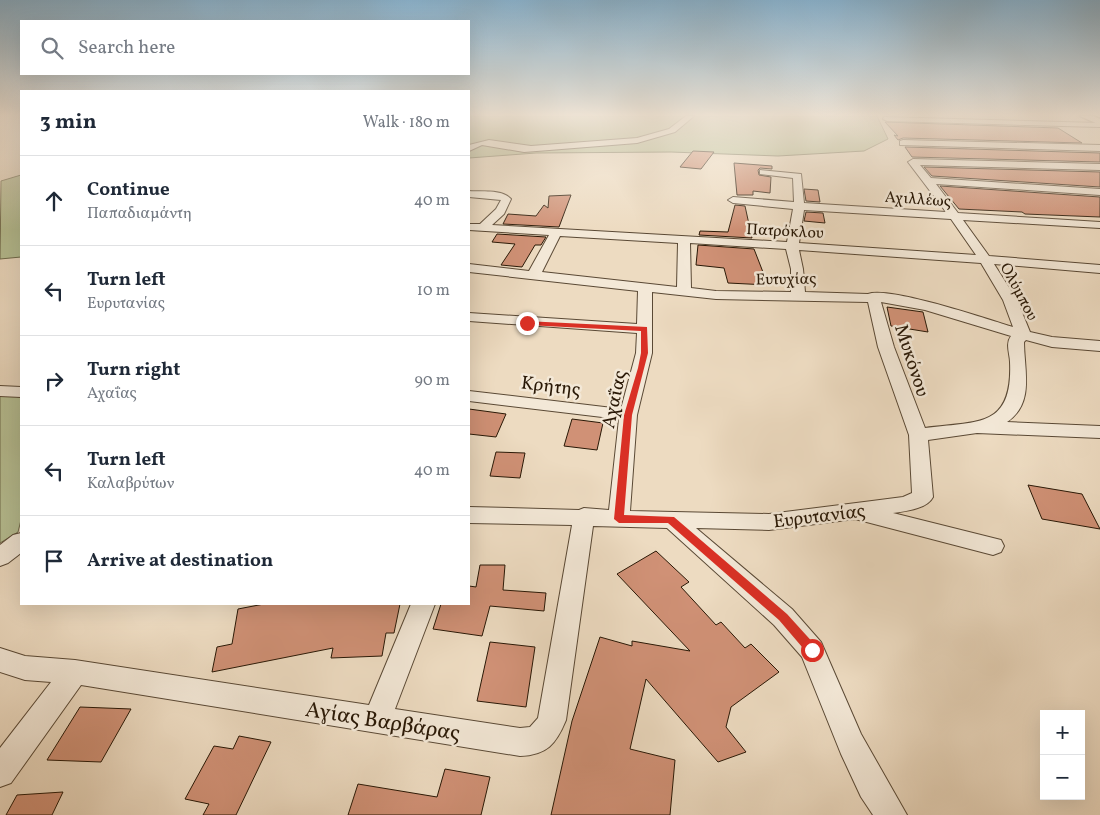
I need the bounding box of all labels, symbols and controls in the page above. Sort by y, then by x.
search box [20,20,470,75]
icon: search [38,34,66,62]
text: Search here [78,35,175,61]
text: 3 min [40,108,96,137]
text: Walk · 180 m [363,112,450,134]
text: Continue [87,177,170,203]
icon: ahead [40,187,68,215]
street label: Αχιλλέως [884,187,952,213]
text: 40 m [414,190,450,212]
text: Παπαδιαμάντη [87,203,192,225]
street label: Πατρόκλου [746,219,824,245]
street label: Ολύμπου [994,259,1043,325]
text: Turn left [87,267,166,293]
street label: Ευτυχίας [756,268,817,292]
icon: left [40,277,68,305]
text: 10 m [417,280,450,302]
text: Ευρυτανίας [87,293,165,315]
route end [516,312,539,335]
street label: Μυκόνου [887,321,935,400]
text: Turn right [87,357,180,383]
icon: right [40,367,68,395]
street label: Αχαΐας [596,368,634,431]
text: 90 m [414,370,450,392]
street label: Κρήτης [519,370,582,404]
text: Αχαΐας [87,383,137,405]
text: Turn left [87,447,166,473]
icon: left [40,457,68,485]
text: 40 m [414,460,450,482]
text: Καλαβρύτων [87,473,174,495]
street label: Ευρυτανίας [772,498,867,536]
icon: arrive [40,547,68,575]
text: Arrive at destination [87,548,273,574]
route start [801,639,824,662]
street label: Αγίας Βαρβάρας [303,695,462,750]
map controls [1040,710,1085,800]
button: + [1040,710,1085,755]
button: − [1040,755,1085,800]

